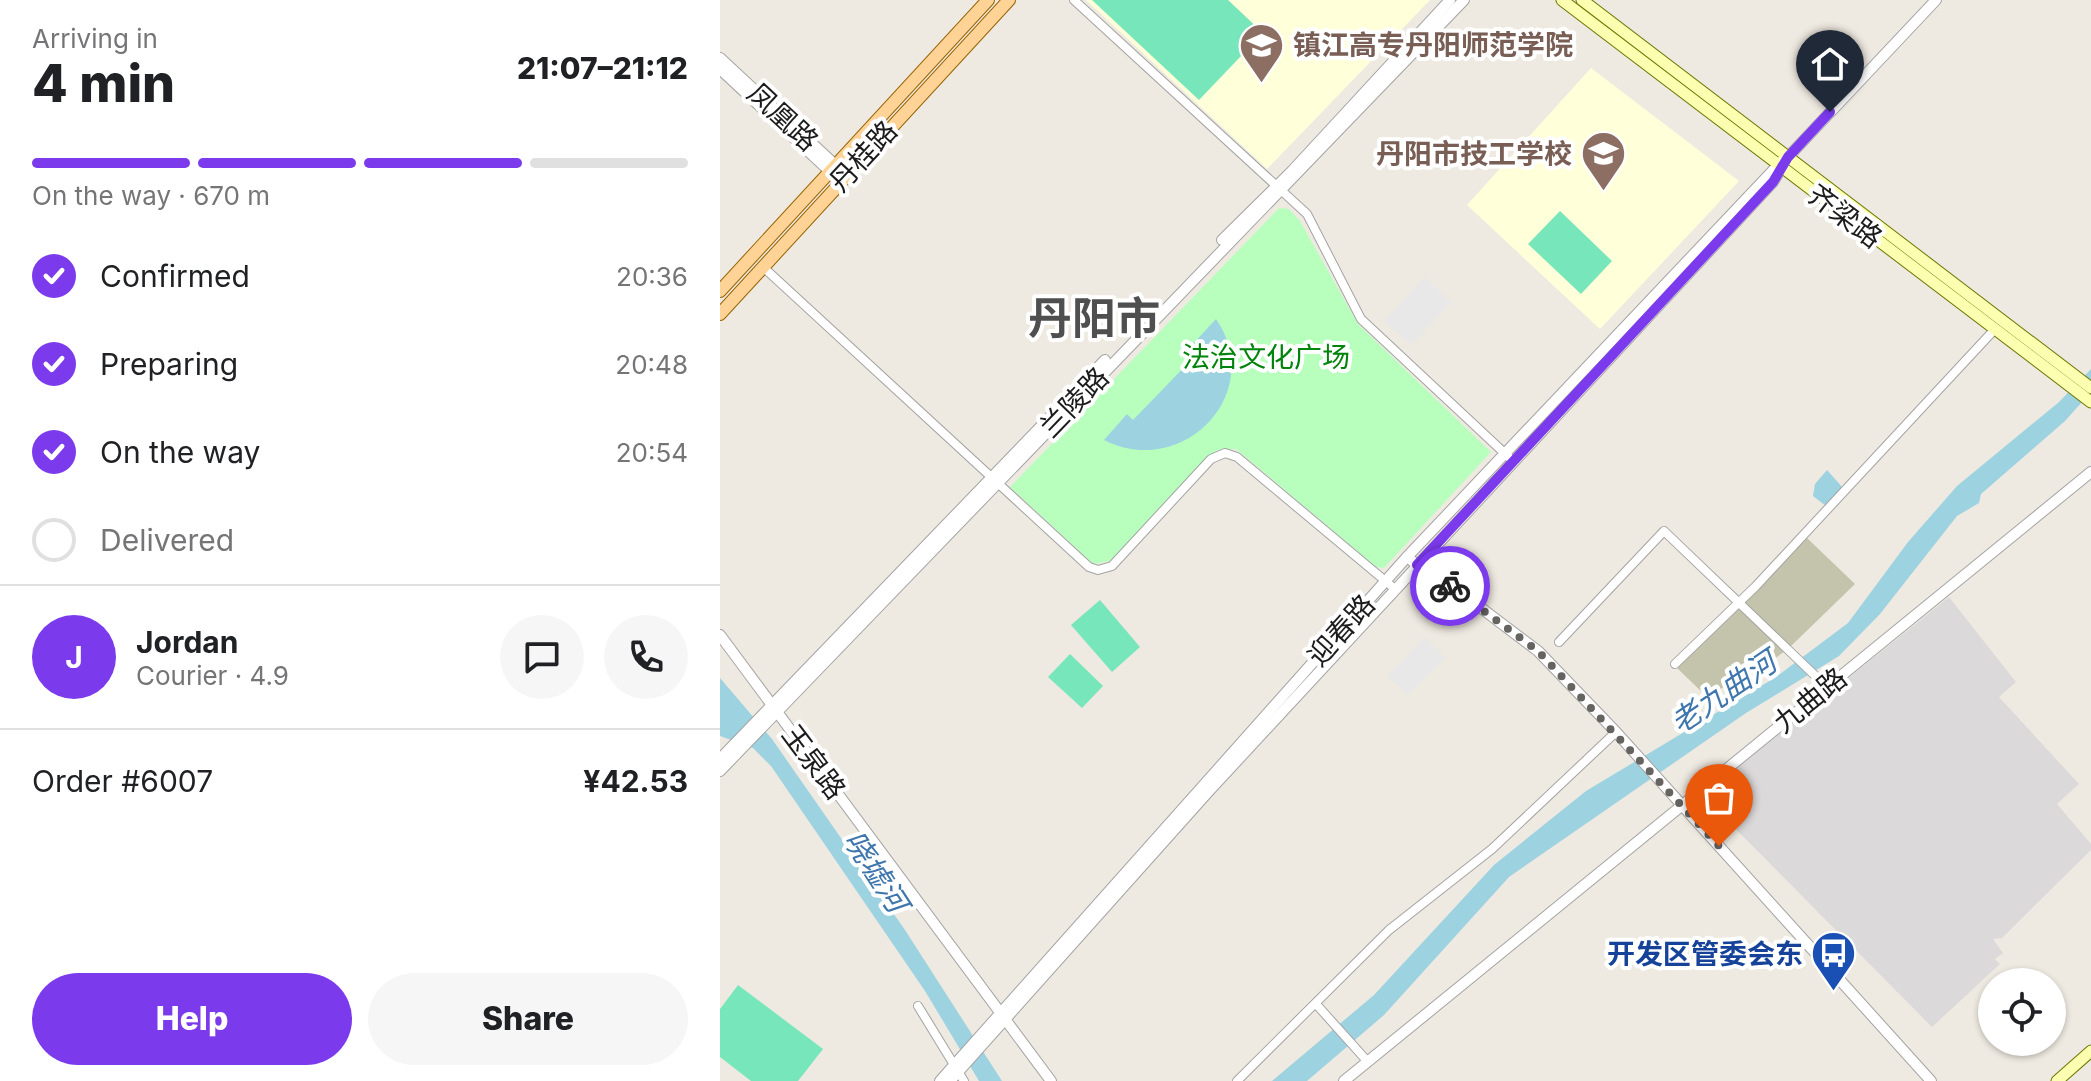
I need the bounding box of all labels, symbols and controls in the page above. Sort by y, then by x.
school or university icon: 镇江高专丹阳师范学院 [1238,21,1286,84]
text: Arriving in [32,23,158,54]
place label: 镇江高专丹阳师范学院 [1293,28,1573,62]
pin [1796,30,1864,112]
icon: home [1808,42,1852,86]
text: 21:07–21:12 [517,50,688,86]
text: 4 min [32,52,175,115]
street label: 凤凰路 [741,76,825,158]
street label: 丹桂路 [822,114,904,198]
school or university icon: 丹阳市技工学校 [1579,130,1627,193]
place label: 丹阳市技工学校 [1376,137,1572,171]
street label: 齐梁路 [1801,177,1889,255]
text: On the way · 670 m [32,180,270,211]
icon: check [32,254,76,298]
text: Confirmed [100,258,250,294]
text: 20:36 [616,261,688,292]
district label: 丹阳市 [1028,291,1160,345]
park label: 法治文化广场 [1182,340,1350,374]
icon: check [32,342,76,386]
text: Preparing [100,346,238,382]
text: 20:48 [615,349,688,380]
street label: 兰陵路 [1033,360,1115,444]
icon: check [32,430,76,474]
text: On the way [100,434,260,470]
text: 20:54 [616,437,688,468]
text: Delivered [100,522,234,558]
courier [1410,546,1490,626]
icon: bike [1428,564,1472,608]
street label: 迎春路 [1300,587,1382,673]
button: chat [500,615,584,699]
button: phone [604,615,688,699]
text: Jordan [136,624,238,660]
text: J [65,639,83,675]
water label: 老九曲河 [1663,641,1787,740]
text: Courier · 4.9 [136,660,289,691]
street label: 九曲路 [1767,660,1853,740]
street label: 玉泉路 [775,718,853,806]
text: Order #6007 [32,763,213,799]
text: ¥42.53 [583,763,688,799]
pin [1685,764,1753,846]
icon: bag [1697,776,1741,820]
water label: 哓墟河 [836,823,918,923]
bus stop icon: 开发区管委会东 [1810,930,1858,993]
place label: 开发区管委会东 [1607,937,1803,971]
map controls [1978,968,2066,1056]
button: locate [1978,968,2066,1056]
button: Help [32,973,352,1065]
button: Share [368,973,688,1065]

